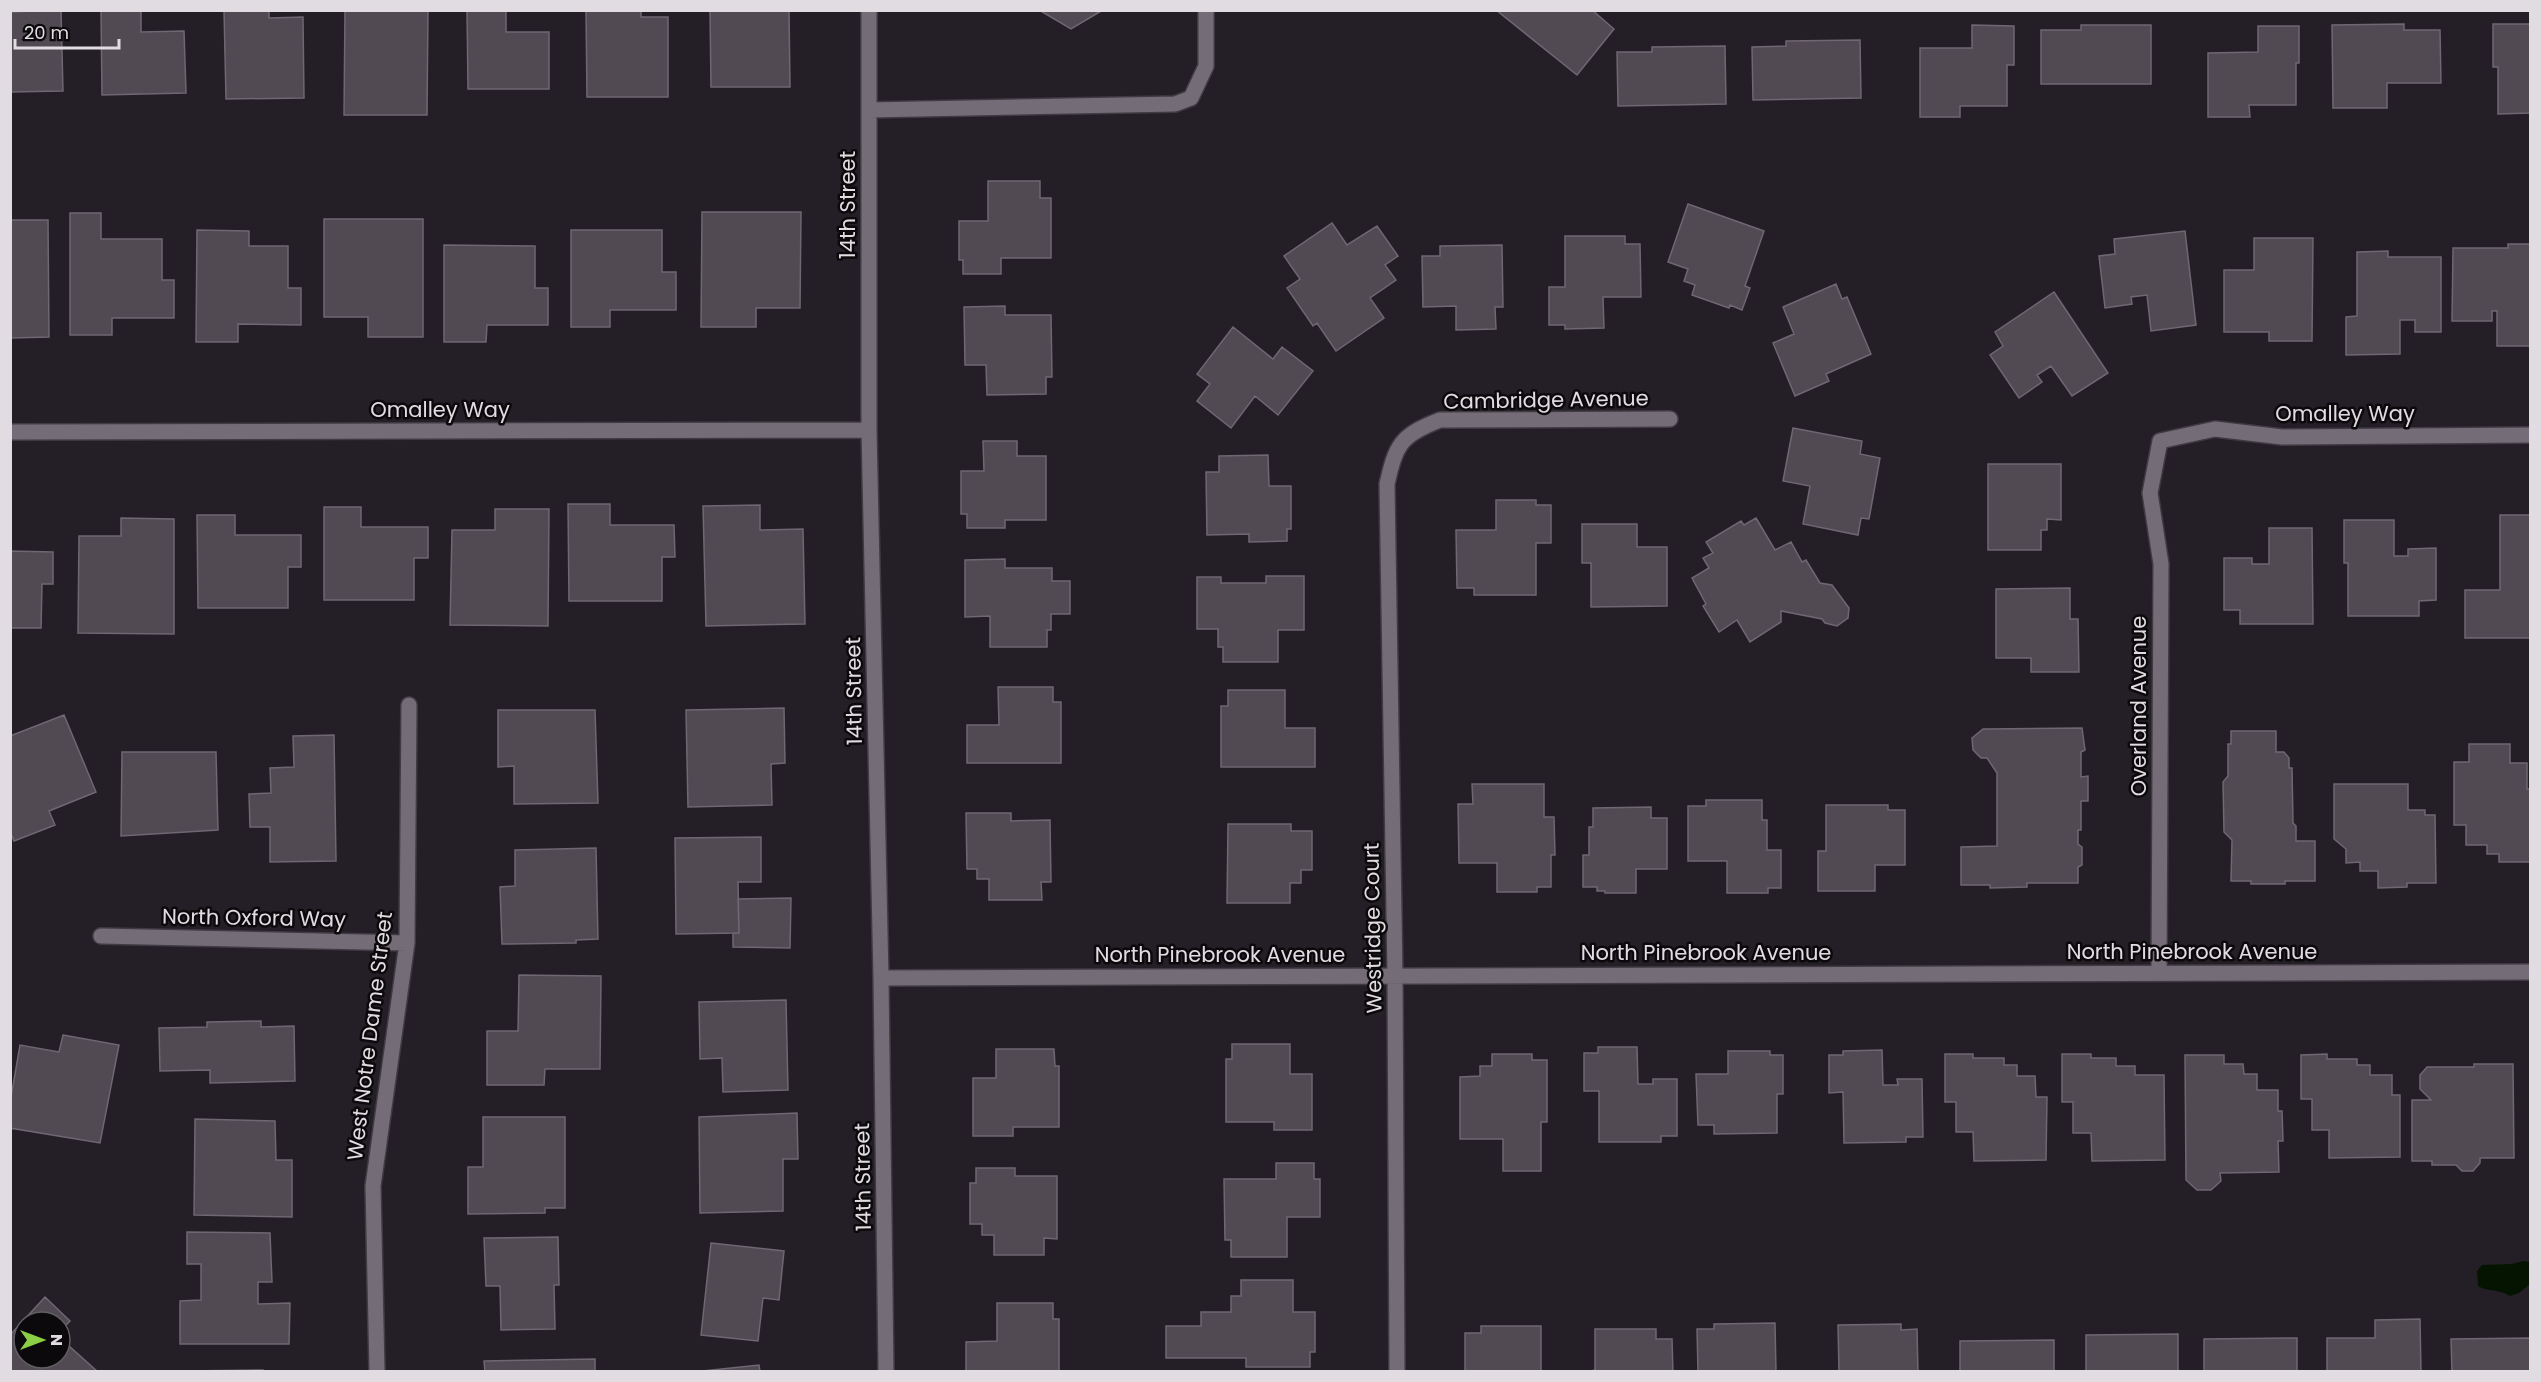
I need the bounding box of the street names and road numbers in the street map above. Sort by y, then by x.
street label: 14th Street [833,151,862,259]
street label: Cambridge Avenue [1443,383,1649,416]
street label: Omalley Way [370,395,510,424]
street label: Omalley Way [2275,399,2415,428]
street label: Overland Avenue [2124,616,2153,796]
street label: 14th Street [838,637,869,745]
street label: Westridge Court [1357,842,1388,1014]
street label: North Oxford Way [162,901,346,934]
street label: West Notre Dame Street [340,910,399,1162]
street label: North Pinebrook Avenue [2067,937,2317,966]
street label: North Pinebrook Avenue [1581,938,1831,967]
street label: North Pinebrook Avenue [1095,940,1345,969]
street label: 14th Street [847,1123,878,1231]

